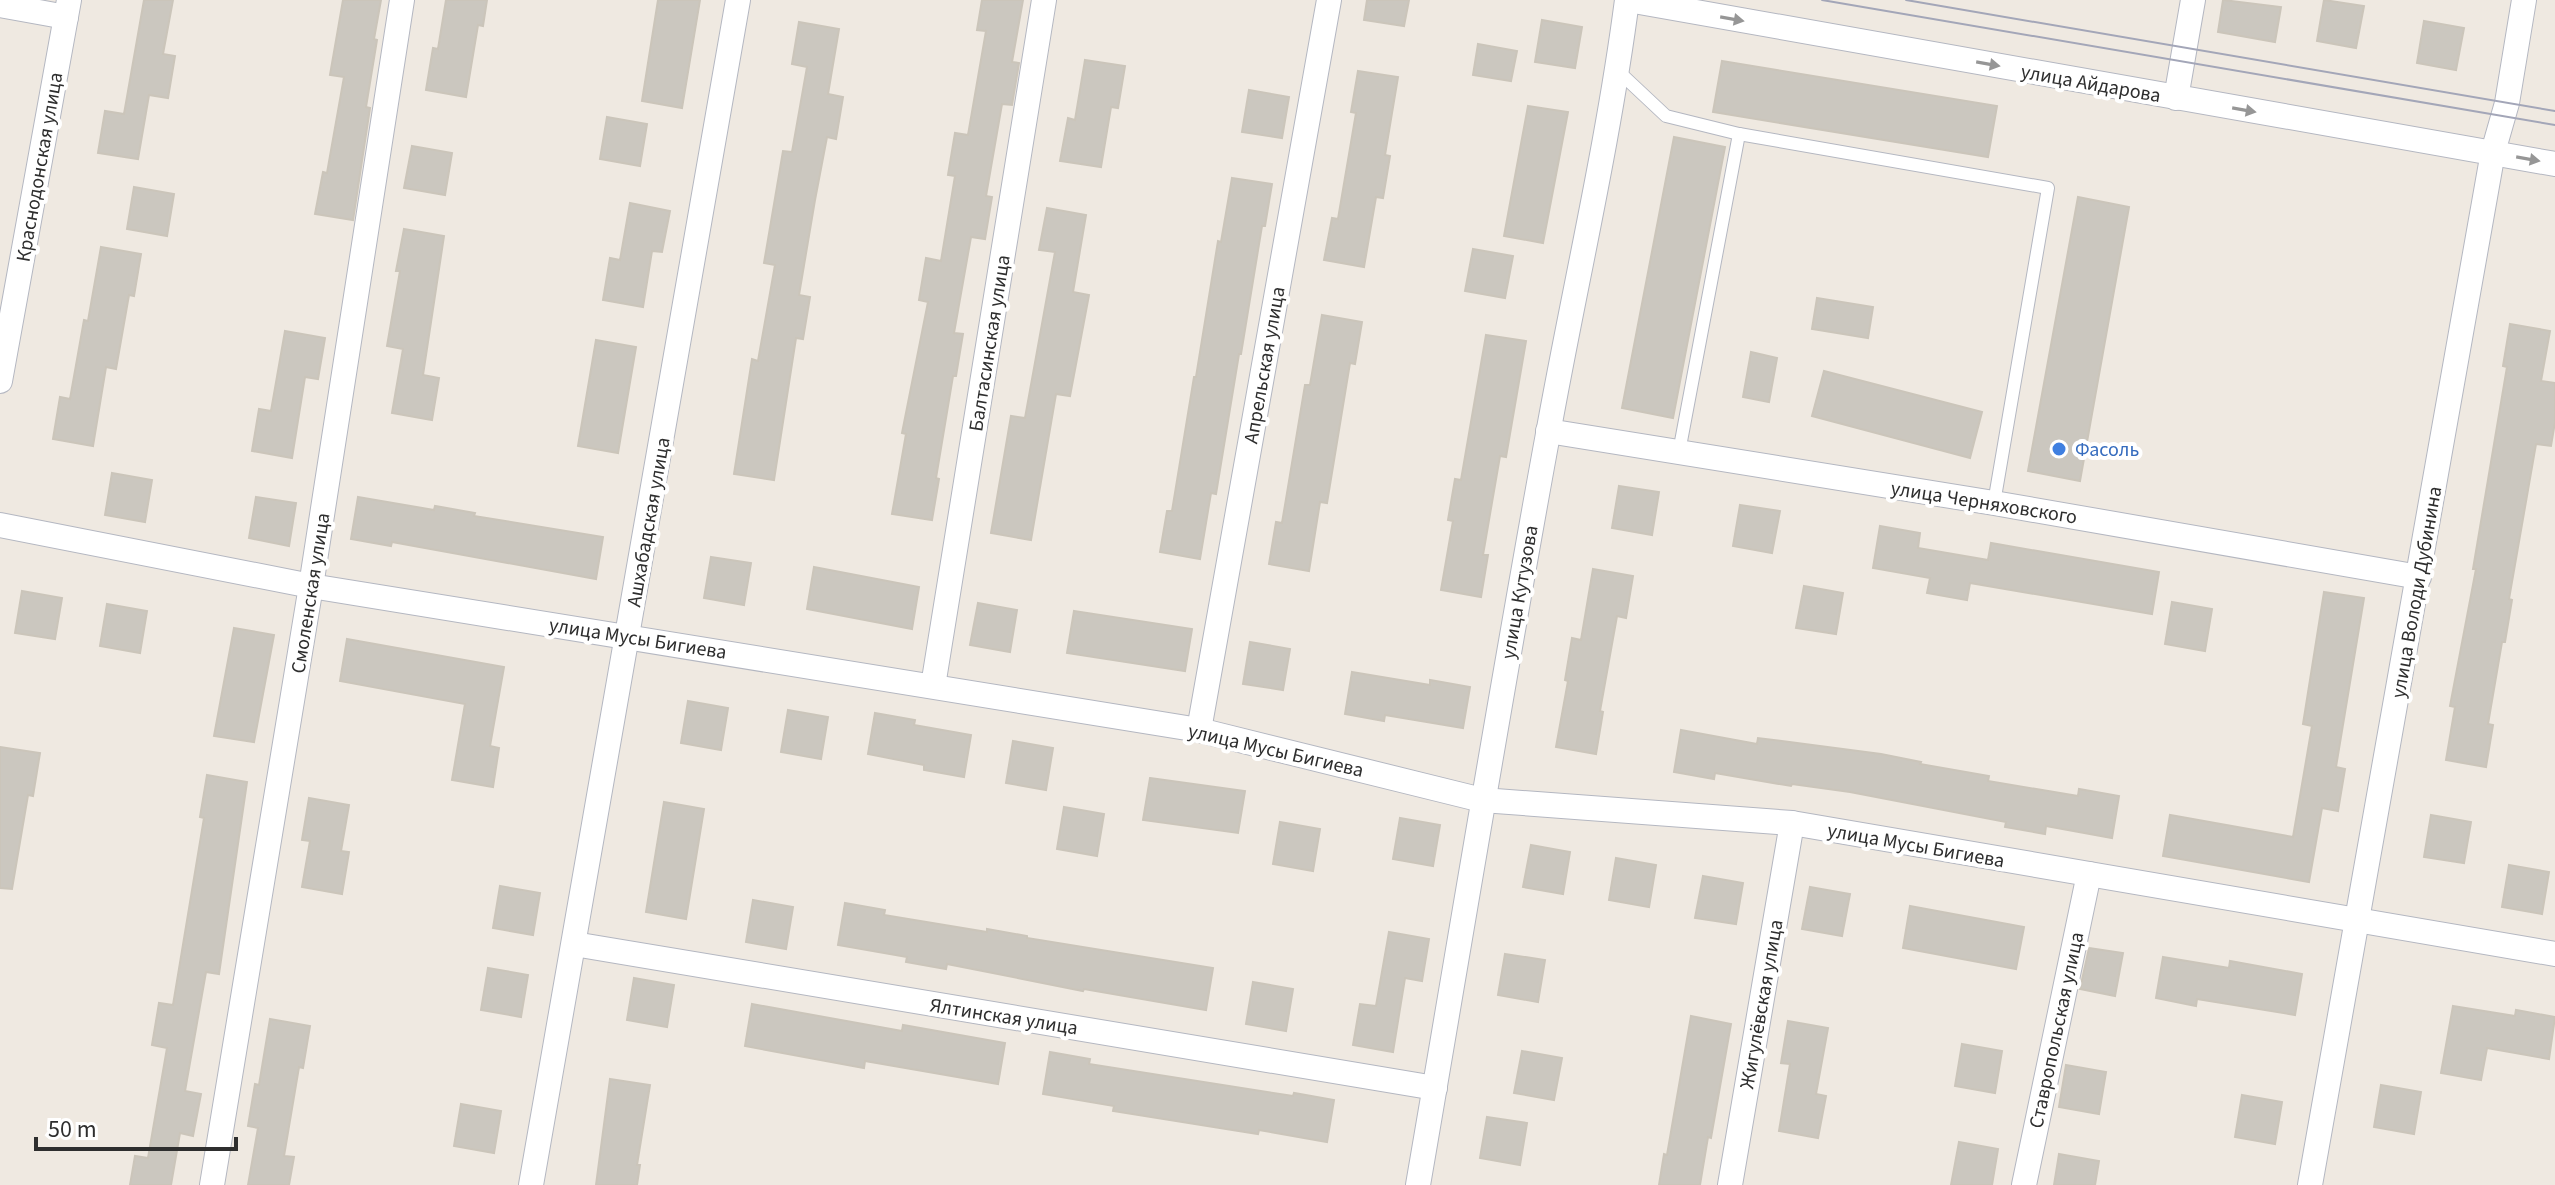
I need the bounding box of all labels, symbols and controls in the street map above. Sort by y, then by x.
one-way arrow [1720,13,1745,25]
street label: улица Айдарова [2019,58,2163,110]
one-way arrow [1976,59,2001,71]
street label: Краснодонская улица [10,70,70,264]
one-way arrow [2232,104,2257,116]
one-way arrow [2516,153,2541,165]
street label: Балтасинская улица [962,253,1018,433]
street label: Апрельская улица [1237,284,1293,446]
street label: Ашхабадская улица [620,435,678,609]
place label: Фасоль [2075,436,2139,464]
marker: Фасоль [2050,440,2068,458]
street label: улица Черняховского [1889,474,2079,532]
street label: улица Володи Дубинина [2385,484,2449,700]
street label: Смоленская улица [284,511,338,676]
street label: улица Кутузова [1494,523,1546,661]
street label: улица Мусы Бигиева [547,611,729,667]
street label: улица Мусы Бигиева [1185,717,1366,785]
street label: улица Мусы Бигиева [1825,817,2007,875]
street label: Жигулёвская улица [1733,917,1791,1091]
street label: Ставропольская улица [2023,930,2091,1131]
street label: Ялтинская улица [928,991,1080,1043]
scale bar [36,1101,236,1151]
text: 50 m [48,1112,97,1147]

